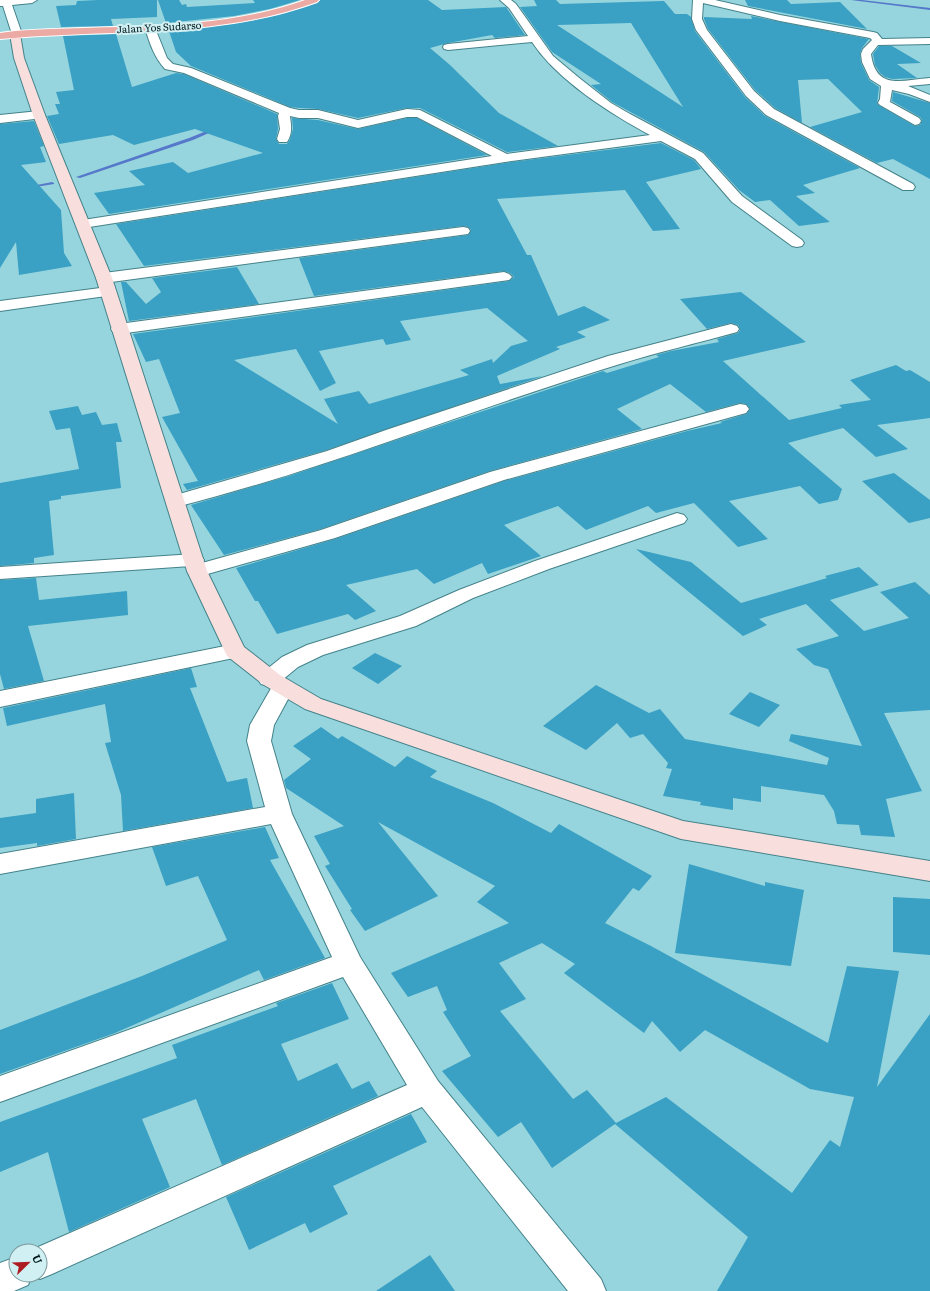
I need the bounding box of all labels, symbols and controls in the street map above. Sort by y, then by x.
street label: Jalan Yos Sudarso [116,17,202,36]
north arrow [8,1243,48,1283]
text: U [29,1252,47,1266]

